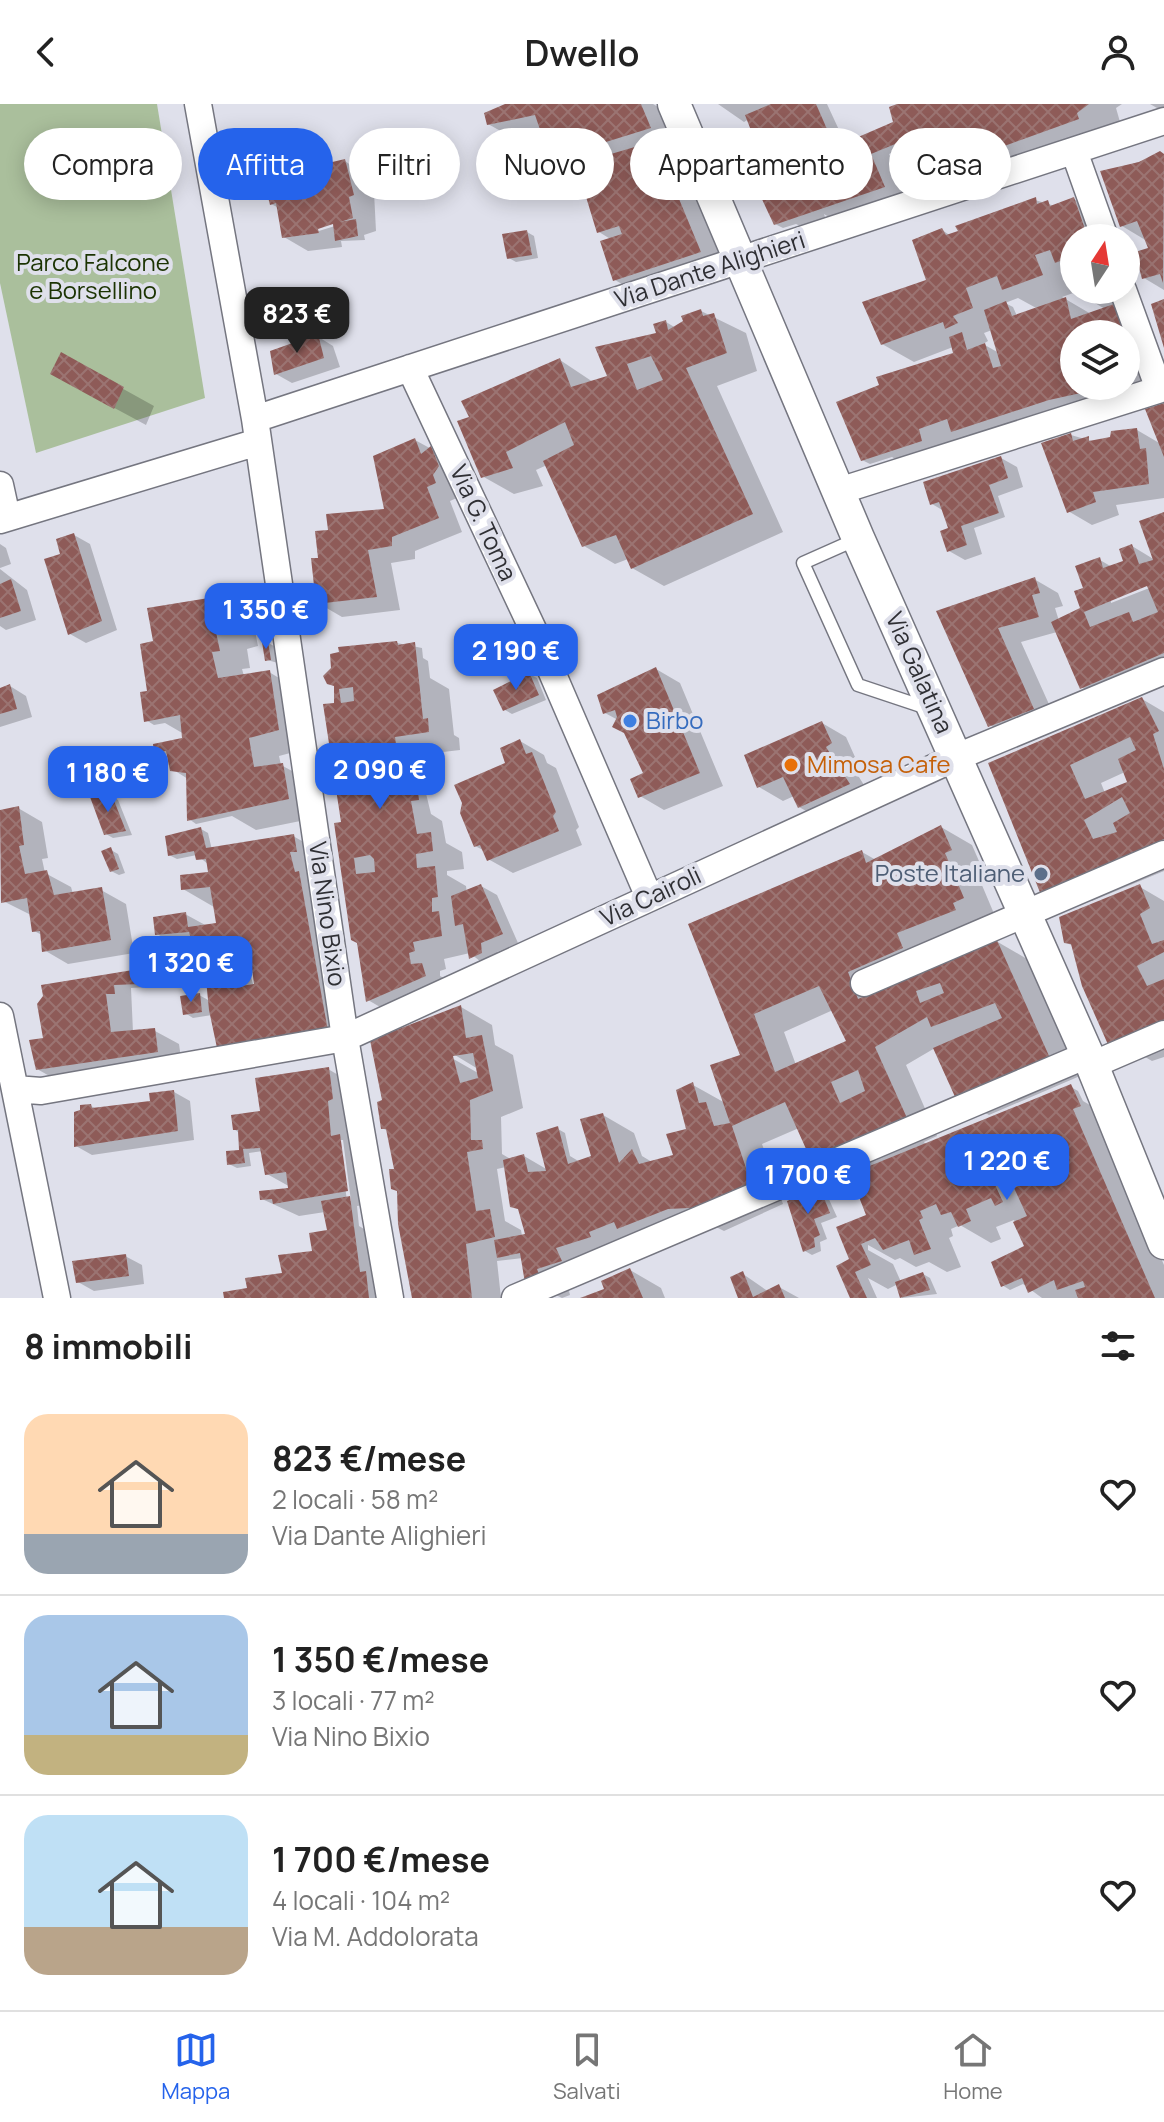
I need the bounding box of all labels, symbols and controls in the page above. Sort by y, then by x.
text: Dwello [524,28,640,77]
icon: back [24,30,68,74]
icon: person [1096,30,1140,74]
chip: Compra [24,128,182,200]
chip: Affitta [198,128,333,200]
chip: Filtri [349,128,460,200]
chip: Nuovo [476,128,614,200]
chip: Appartamento [630,128,873,200]
chip: Casa [889,128,1011,200]
street label: Via Dante Alighieri [610,222,809,315]
north arrow [1060,224,1140,304]
map controls [1060,224,1140,400]
park label: Parco Falcone e Borsellino [16,245,170,306]
pin: 823 € [241,287,353,355]
text: 823 € [262,295,332,331]
button: layers [1060,320,1140,400]
street label: Via G. Toma [443,459,526,586]
pin: 1 350 € [192,583,340,651]
text: 1 350 € [223,591,310,627]
street label: Via Galatina [879,606,962,738]
pin: 2 190 € [442,624,590,692]
text: 2 190 € [472,632,560,668]
place label: Birbo [646,703,703,736]
marker: Birbo [621,712,639,730]
pin: 2 090 € [306,743,454,811]
pin: 1 180 € [34,746,182,814]
place label: Mimosa Cafe [807,747,950,780]
text: 2 090 € [333,751,427,787]
text: 1 180 € [66,754,150,790]
marker: Mimosa Cafe [782,756,800,774]
street label: Via Nino Bixio [302,839,355,988]
place label: Poste Italiane [875,856,1025,889]
street label: Via Cairoli [595,858,706,933]
marker: Poste Italiane [1032,865,1050,883]
pin: 1 320 € [117,936,265,1004]
text: 1 320 € [147,944,235,980]
pin: 1 220 € [933,1134,1081,1202]
text: 1 220 € [963,1142,1051,1178]
pin: 1 700 € [734,1148,882,1216]
text: 1 700 € [764,1156,852,1192]
text: 8 immobili [24,1323,193,1369]
icon: filters [1096,1324,1140,1368]
text: 823 €/mese [272,1435,466,1481]
icon: home [88,1446,184,1542]
icon: heart [1096,1472,1140,1516]
text: 2 locali · 58 m² [272,1481,438,1517]
text: Via Dante Alighieri [272,1517,487,1553]
text: 1 350 €/mese [272,1636,489,1682]
icon: home [88,1647,184,1743]
icon: heart [1096,1673,1140,1717]
text: 3 locali · 77 m² [272,1682,435,1718]
text: Via Nino Bixio [272,1718,430,1754]
text: 1 700 €/mese [272,1836,490,1882]
icon: home [88,1847,184,1943]
icon: heart [1096,1873,1140,1917]
text: 4 locali · 104 m² [272,1882,450,1918]
text: Via M. Addolorata [272,1918,479,1954]
tab: Mappa [161,2028,230,2106]
tab: Salvati [553,2028,621,2106]
tab: Home [943,2028,1003,2106]

